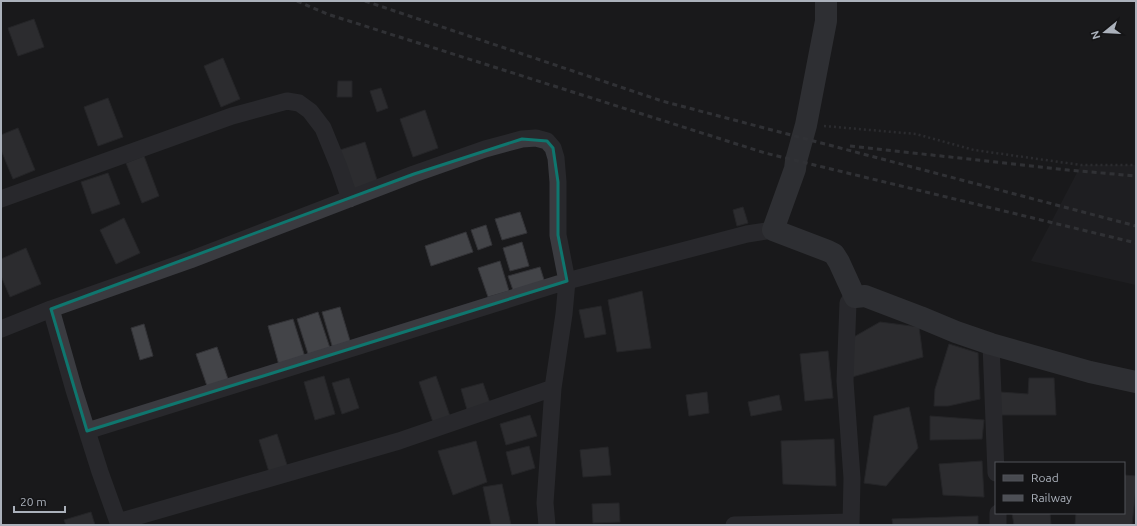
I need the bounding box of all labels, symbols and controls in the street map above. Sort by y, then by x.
north arrow [1085,12,1125,52]
text: N [1089,29,1102,41]
legend [995,462,1125,514]
text: Road [1031,471,1059,484]
scale bar [14,488,65,514]
text: Railway [1031,491,1072,504]
text: 20 m [20,495,47,508]

